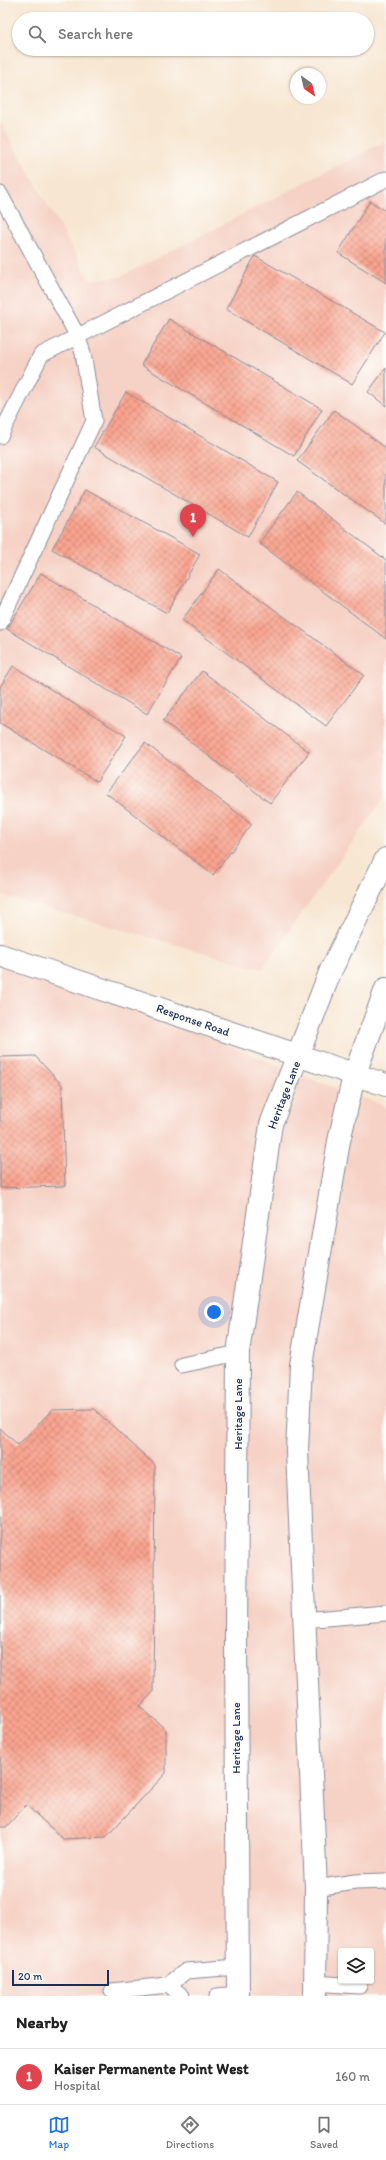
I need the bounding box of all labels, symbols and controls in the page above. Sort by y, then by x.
search box [12,12,374,56]
icon: search [26,23,48,45]
text: Search here [58,25,133,43]
north arrow [290,68,326,104]
pin: 1 [180,504,206,537]
street label: Response Road [155,1001,232,1039]
street label: Heritage Lane [265,1059,303,1131]
your location [204,1302,224,1322]
street label: Heritage Lane [231,1378,245,1450]
street label: Heritage Lane [229,1702,243,1774]
map controls [338,1948,374,1984]
button: layers [338,1948,374,1984]
scale bar [12,1968,109,1987]
text: 20 m [18,1970,42,1983]
text: Nearby [16,2012,68,2032]
text: Kaiser Permanente Point West [54,2060,249,2078]
text: 1 [26,2069,32,2084]
text: 160 m [335,2069,370,2084]
text: Hospital [54,2078,101,2093]
tab: Map [48,2114,70,2151]
tab: Directions [166,2114,214,2151]
tab: Saved [310,2114,338,2151]

